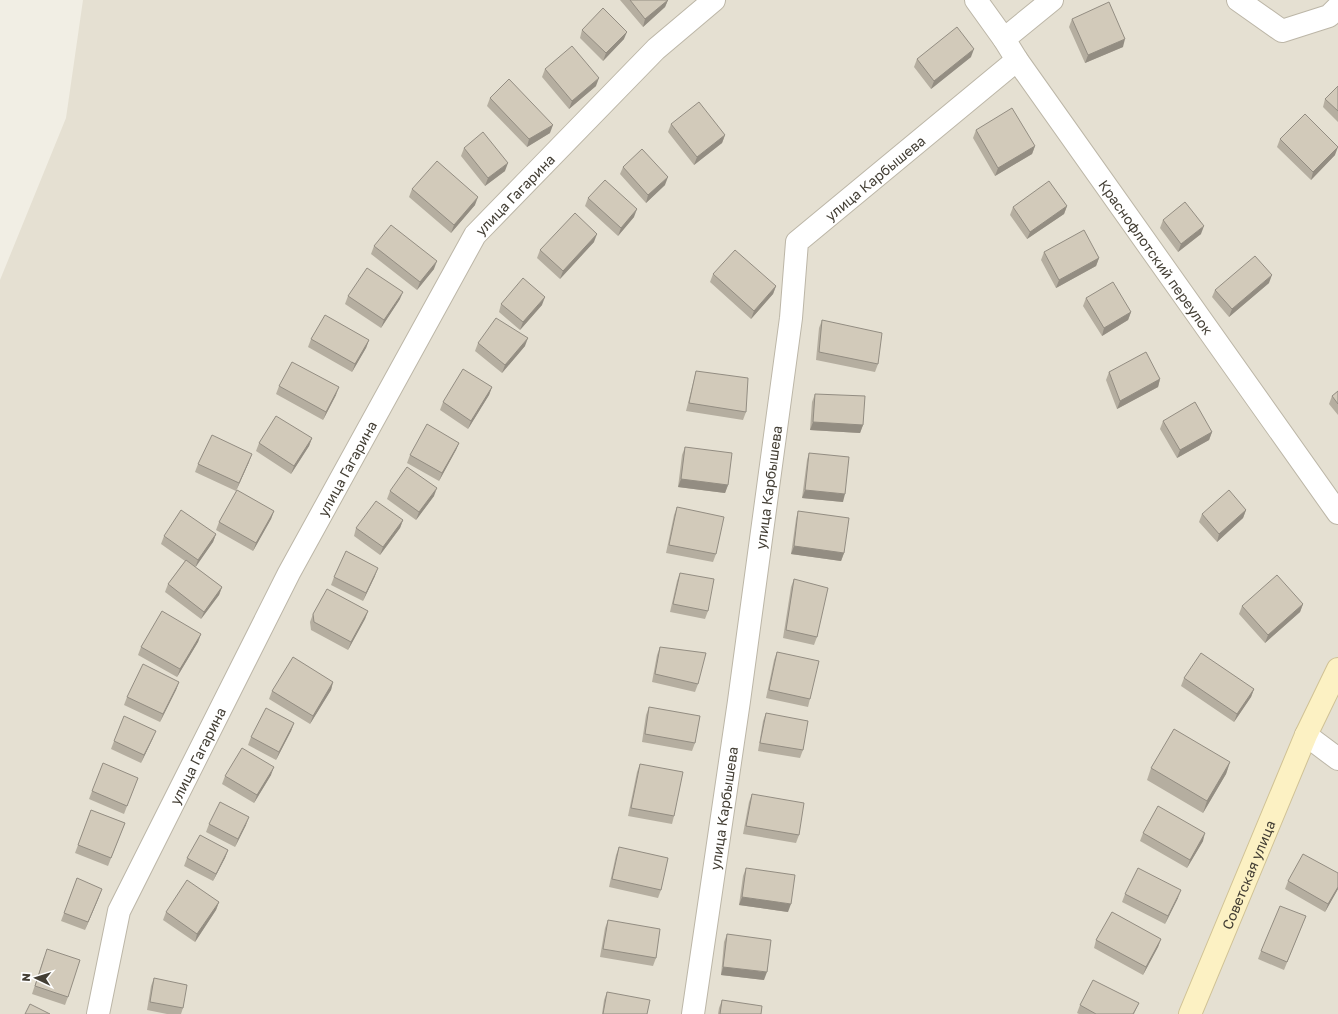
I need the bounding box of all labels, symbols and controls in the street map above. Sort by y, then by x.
street label: улица Карбышева [821,131,928,224]
street label: улица Гагарина [471,150,558,238]
street label: Краснофлотский переулок [1096,176,1217,338]
street label: улица Гагарина [313,417,380,519]
street label: улица Карбышева [751,424,785,550]
street label: улица Гагарина [166,704,229,807]
street label: улица Карбышева [706,745,741,871]
street label: Советская улица [1218,817,1278,932]
north arrow [16,958,56,998]
text: N [19,973,32,982]

